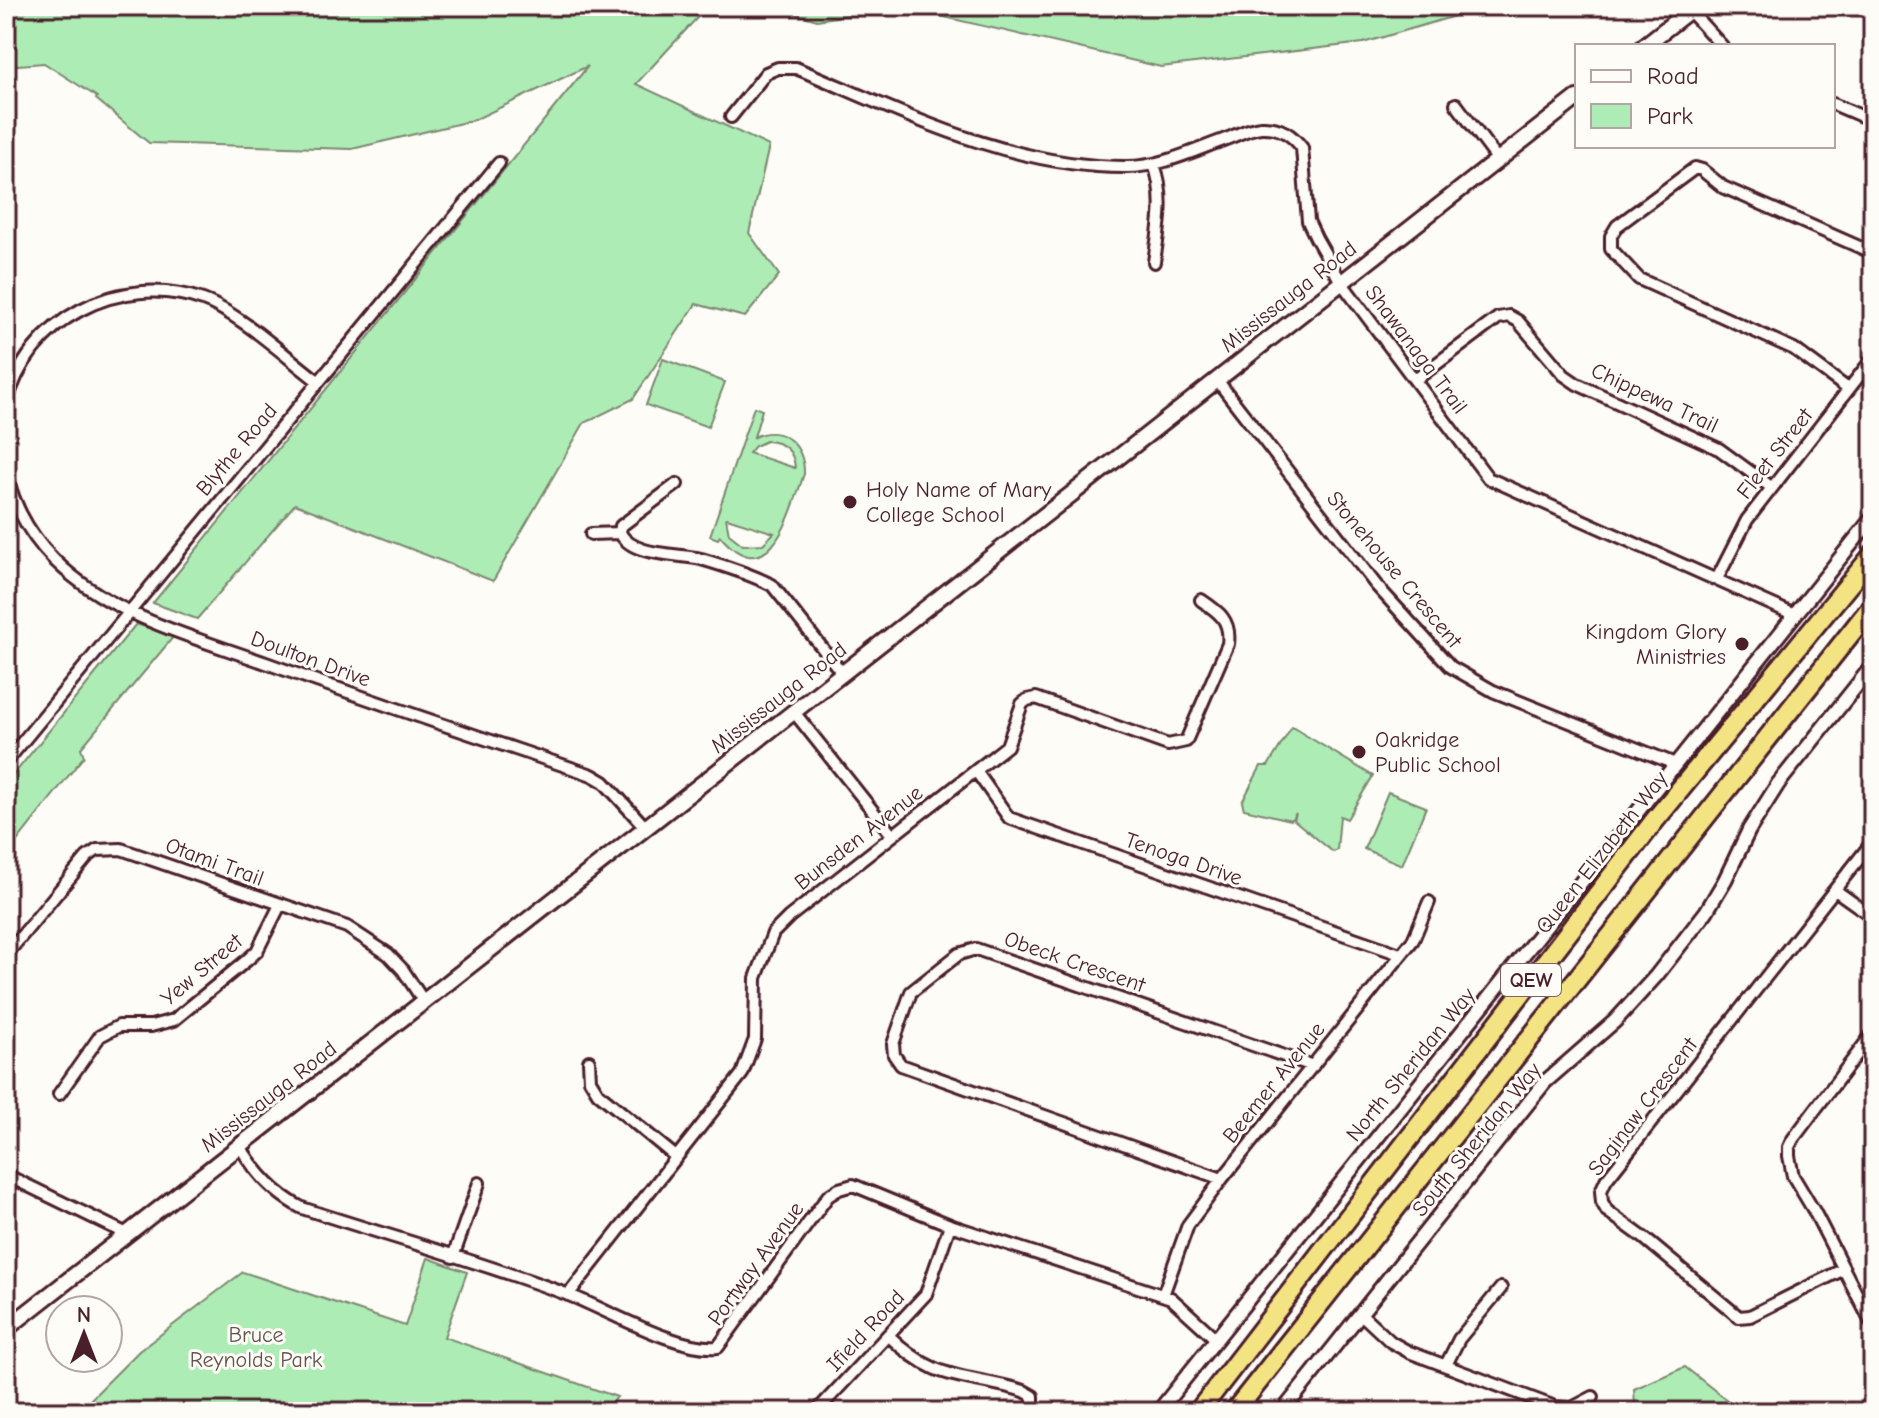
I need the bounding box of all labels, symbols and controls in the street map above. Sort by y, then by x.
legend [1575,44,1835,148]
text: Road [1647,62,1699,90]
text: Park [1647,102,1693,130]
street label: Mississauga Road [1215,236,1362,358]
street label: Shawanaga Trail [1359,280,1473,419]
street label: Chippewa Trail [1587,357,1722,439]
street label: Blythe Road [191,398,283,501]
street label: Fleet Street [1731,402,1819,504]
place label: Holy Name of Mary College School [866,477,1051,528]
street label: Stonehouse Crescent [1321,486,1468,654]
marker: Holy Name of Mary College School [841,493,859,511]
place label: Kingdom Glory Ministries [1585,619,1726,670]
street label: Doulton Drive [247,625,374,693]
marker: Kingdom Glory Ministries [1733,635,1751,653]
street label: Mississauga Road [705,637,852,759]
place label: Oakridge Public School [1375,727,1501,778]
marker: Oakridge Public School [1350,743,1368,761]
street label: Queen Elizabeth Way [1530,766,1673,939]
street label: Bunsden Avenue [789,780,928,896]
street label: Tenoga Drive [1122,827,1246,891]
street label: Otami Trail [162,832,267,892]
street label: Obeck Crescent [1001,926,1149,998]
street label: Yew Street [156,928,248,1011]
road number: QEW [1501,964,1561,996]
street label: North Sheridan Way [1341,982,1481,1147]
street label: Beemer Avenue [1217,1017,1330,1148]
street label: Saginaw Crescent [1582,1032,1704,1181]
street label: Mississauga Road [195,1036,342,1158]
street label: South Sheridan Way [1407,1057,1547,1222]
street label: Portway Avenue [702,1197,809,1330]
street label: Ifield Road [821,1284,910,1377]
north arrow [44,1294,124,1374]
text: N [77,1302,91,1328]
park label: Bruce Reynolds Park [190,1322,323,1373]

